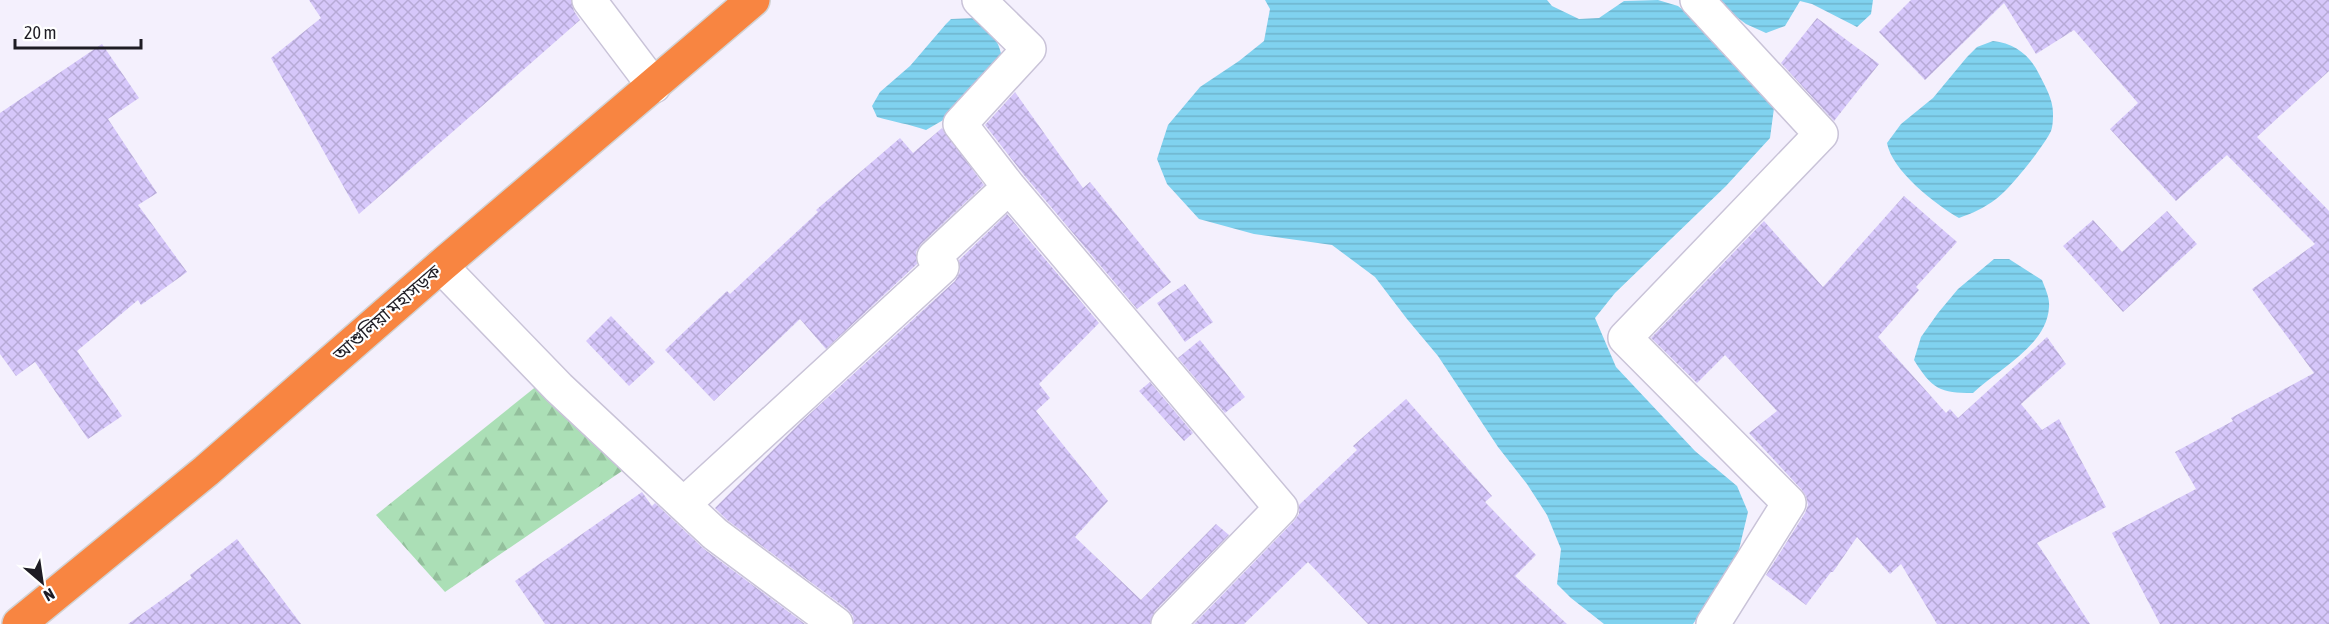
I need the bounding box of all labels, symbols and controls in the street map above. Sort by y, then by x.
scale bar [15,12,141,50]
text: 20 m [24,22,56,43]
street label: আশুলিয়া মহাসড়ক [328,260,445,365]
north arrow [12,552,72,612]
text: N [41,585,58,605]

